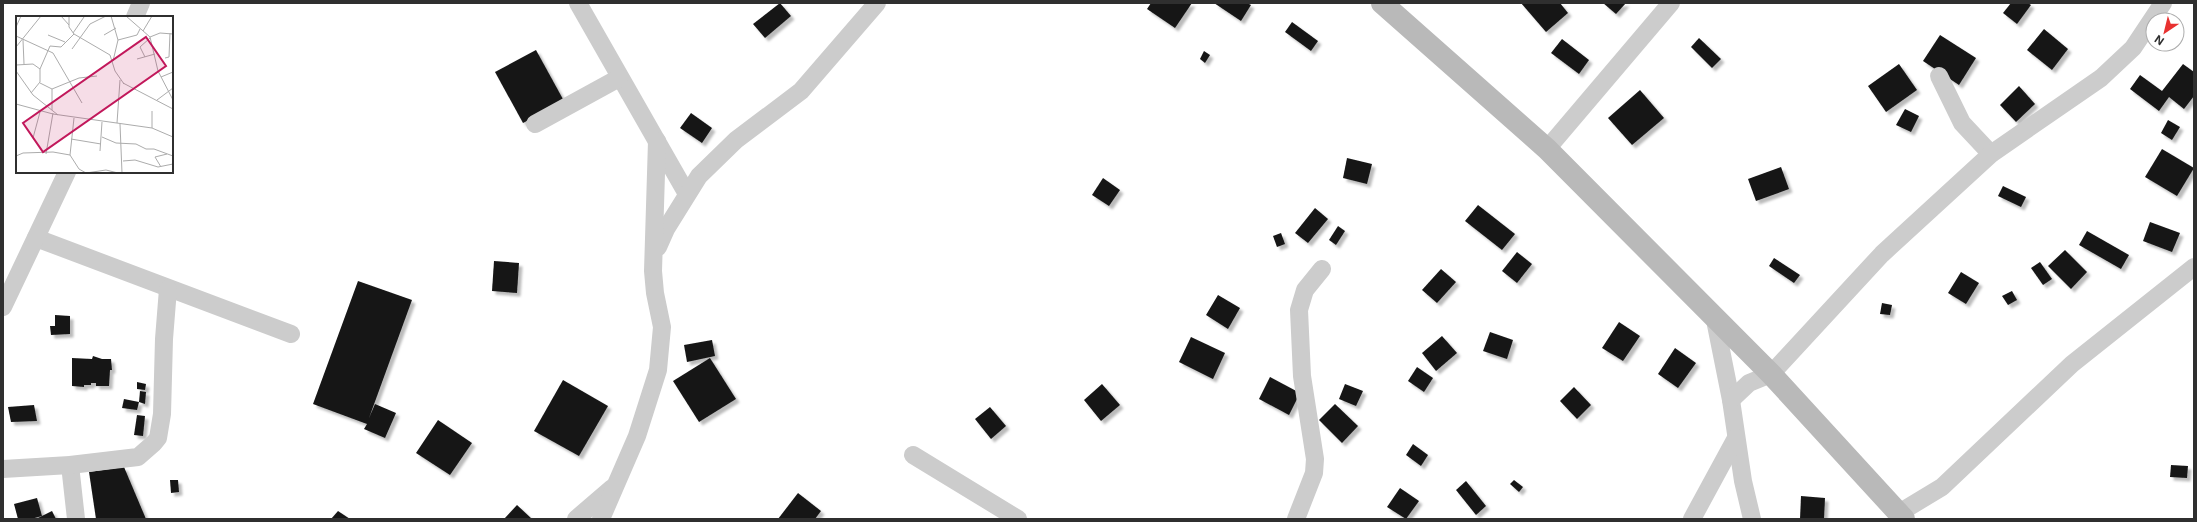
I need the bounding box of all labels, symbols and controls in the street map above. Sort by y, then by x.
north arrow [2145,12,2185,52]
inset map [16,16,173,173]
text: N [2152,32,2167,48]

